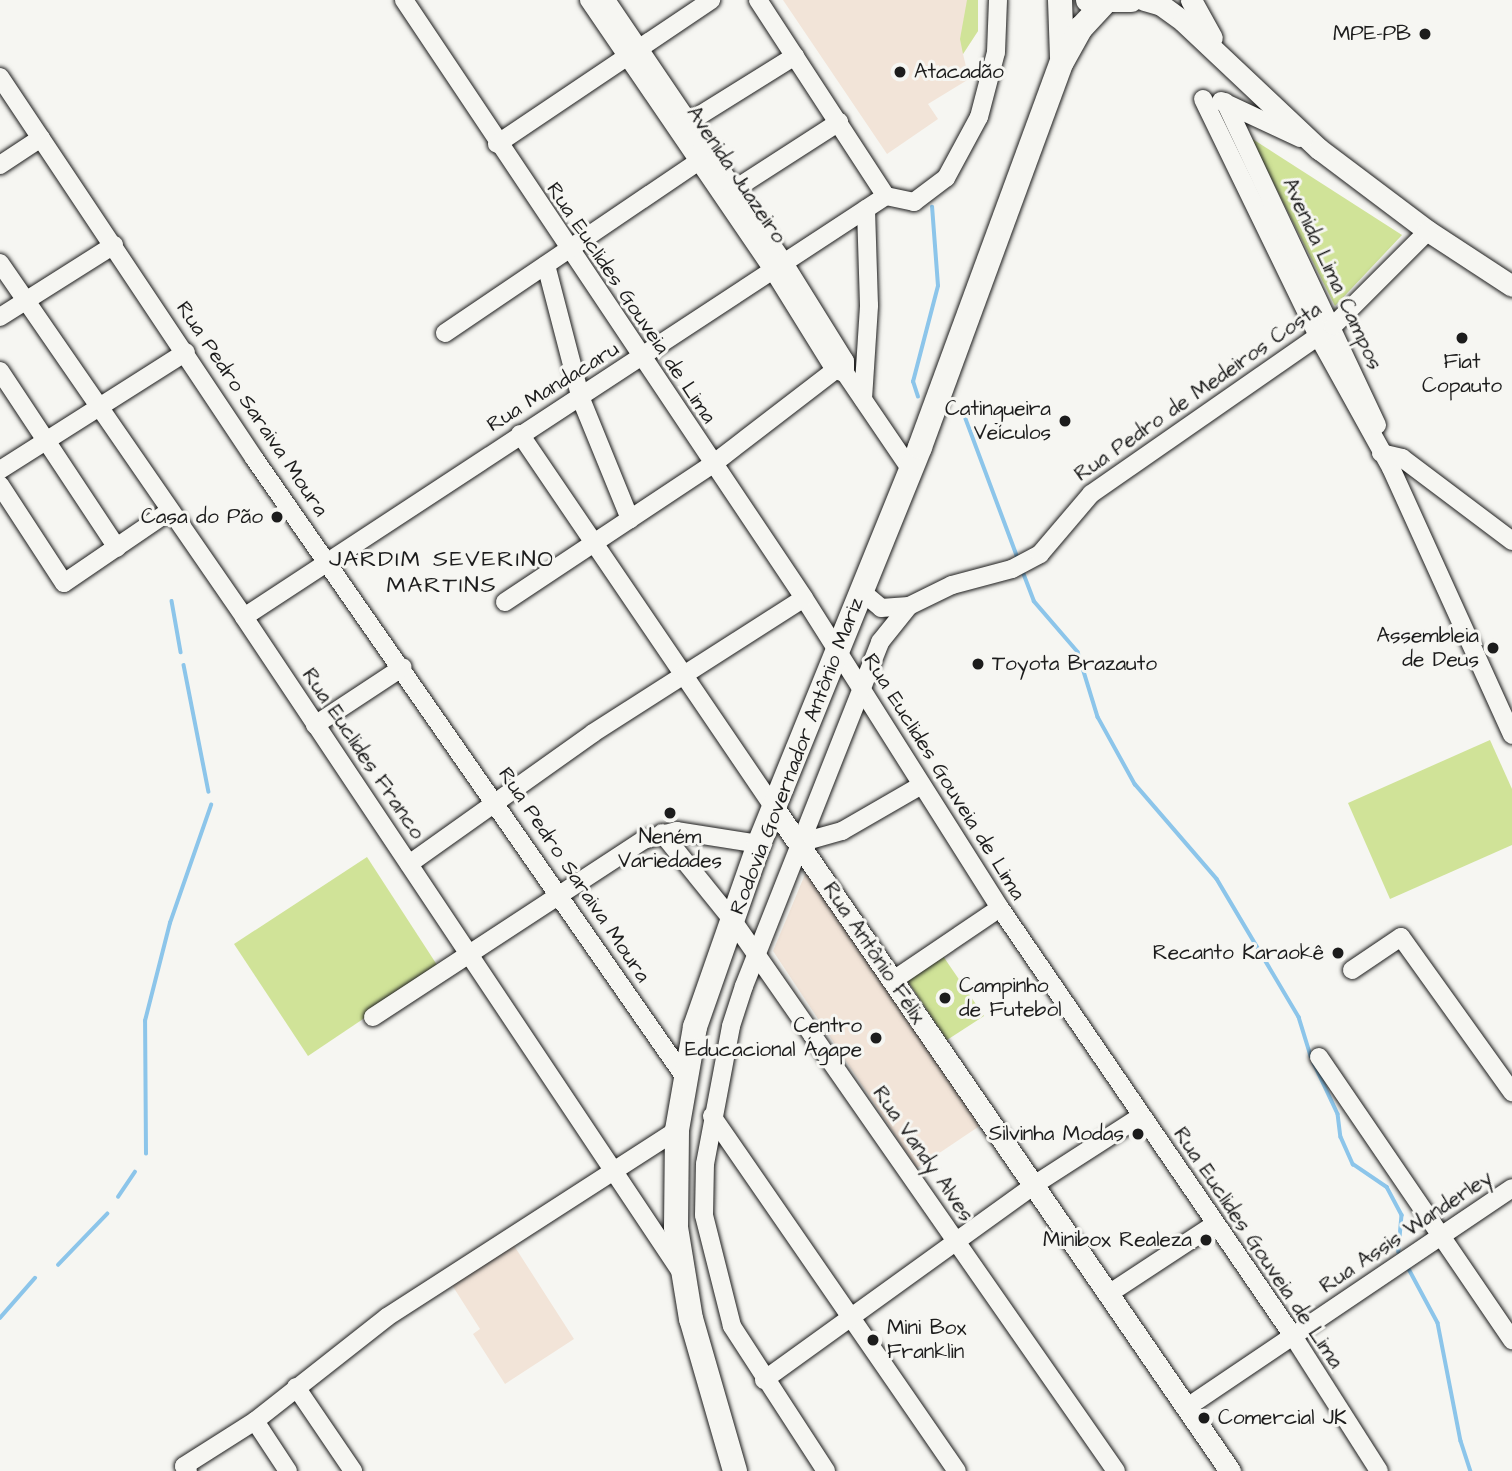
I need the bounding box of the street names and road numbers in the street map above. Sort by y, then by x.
street label: Avenida Juazeiro [681,102,791,248]
street label: Avenida Lima Campos [1277,174,1387,374]
street label: Rua Euclides Gouveia de Lima [541,178,721,428]
street label: Rua Pedro Saraiva Moura [171,297,333,521]
street label: Rua Pedro de Medeiros Costa [1070,297,1326,487]
street label: Rua Mandacaru [482,336,624,438]
street label: Rodovia Governador Antônio Mariz [725,594,869,918]
street label: Rua Euclides Gouveia de Lima [858,649,1030,905]
street label: Rua Euclides Franco [296,664,430,844]
street label: Rua Pedro Saraiva Moura [493,763,655,987]
street label: Rua Antônio Félix [817,877,931,1029]
street label: Rua Vandy Alves [867,1082,979,1226]
street label: Rua Euclides Gouveia de Lima [1168,1123,1348,1373]
street label: Rua Assis Wanderley [1315,1165,1497,1299]

